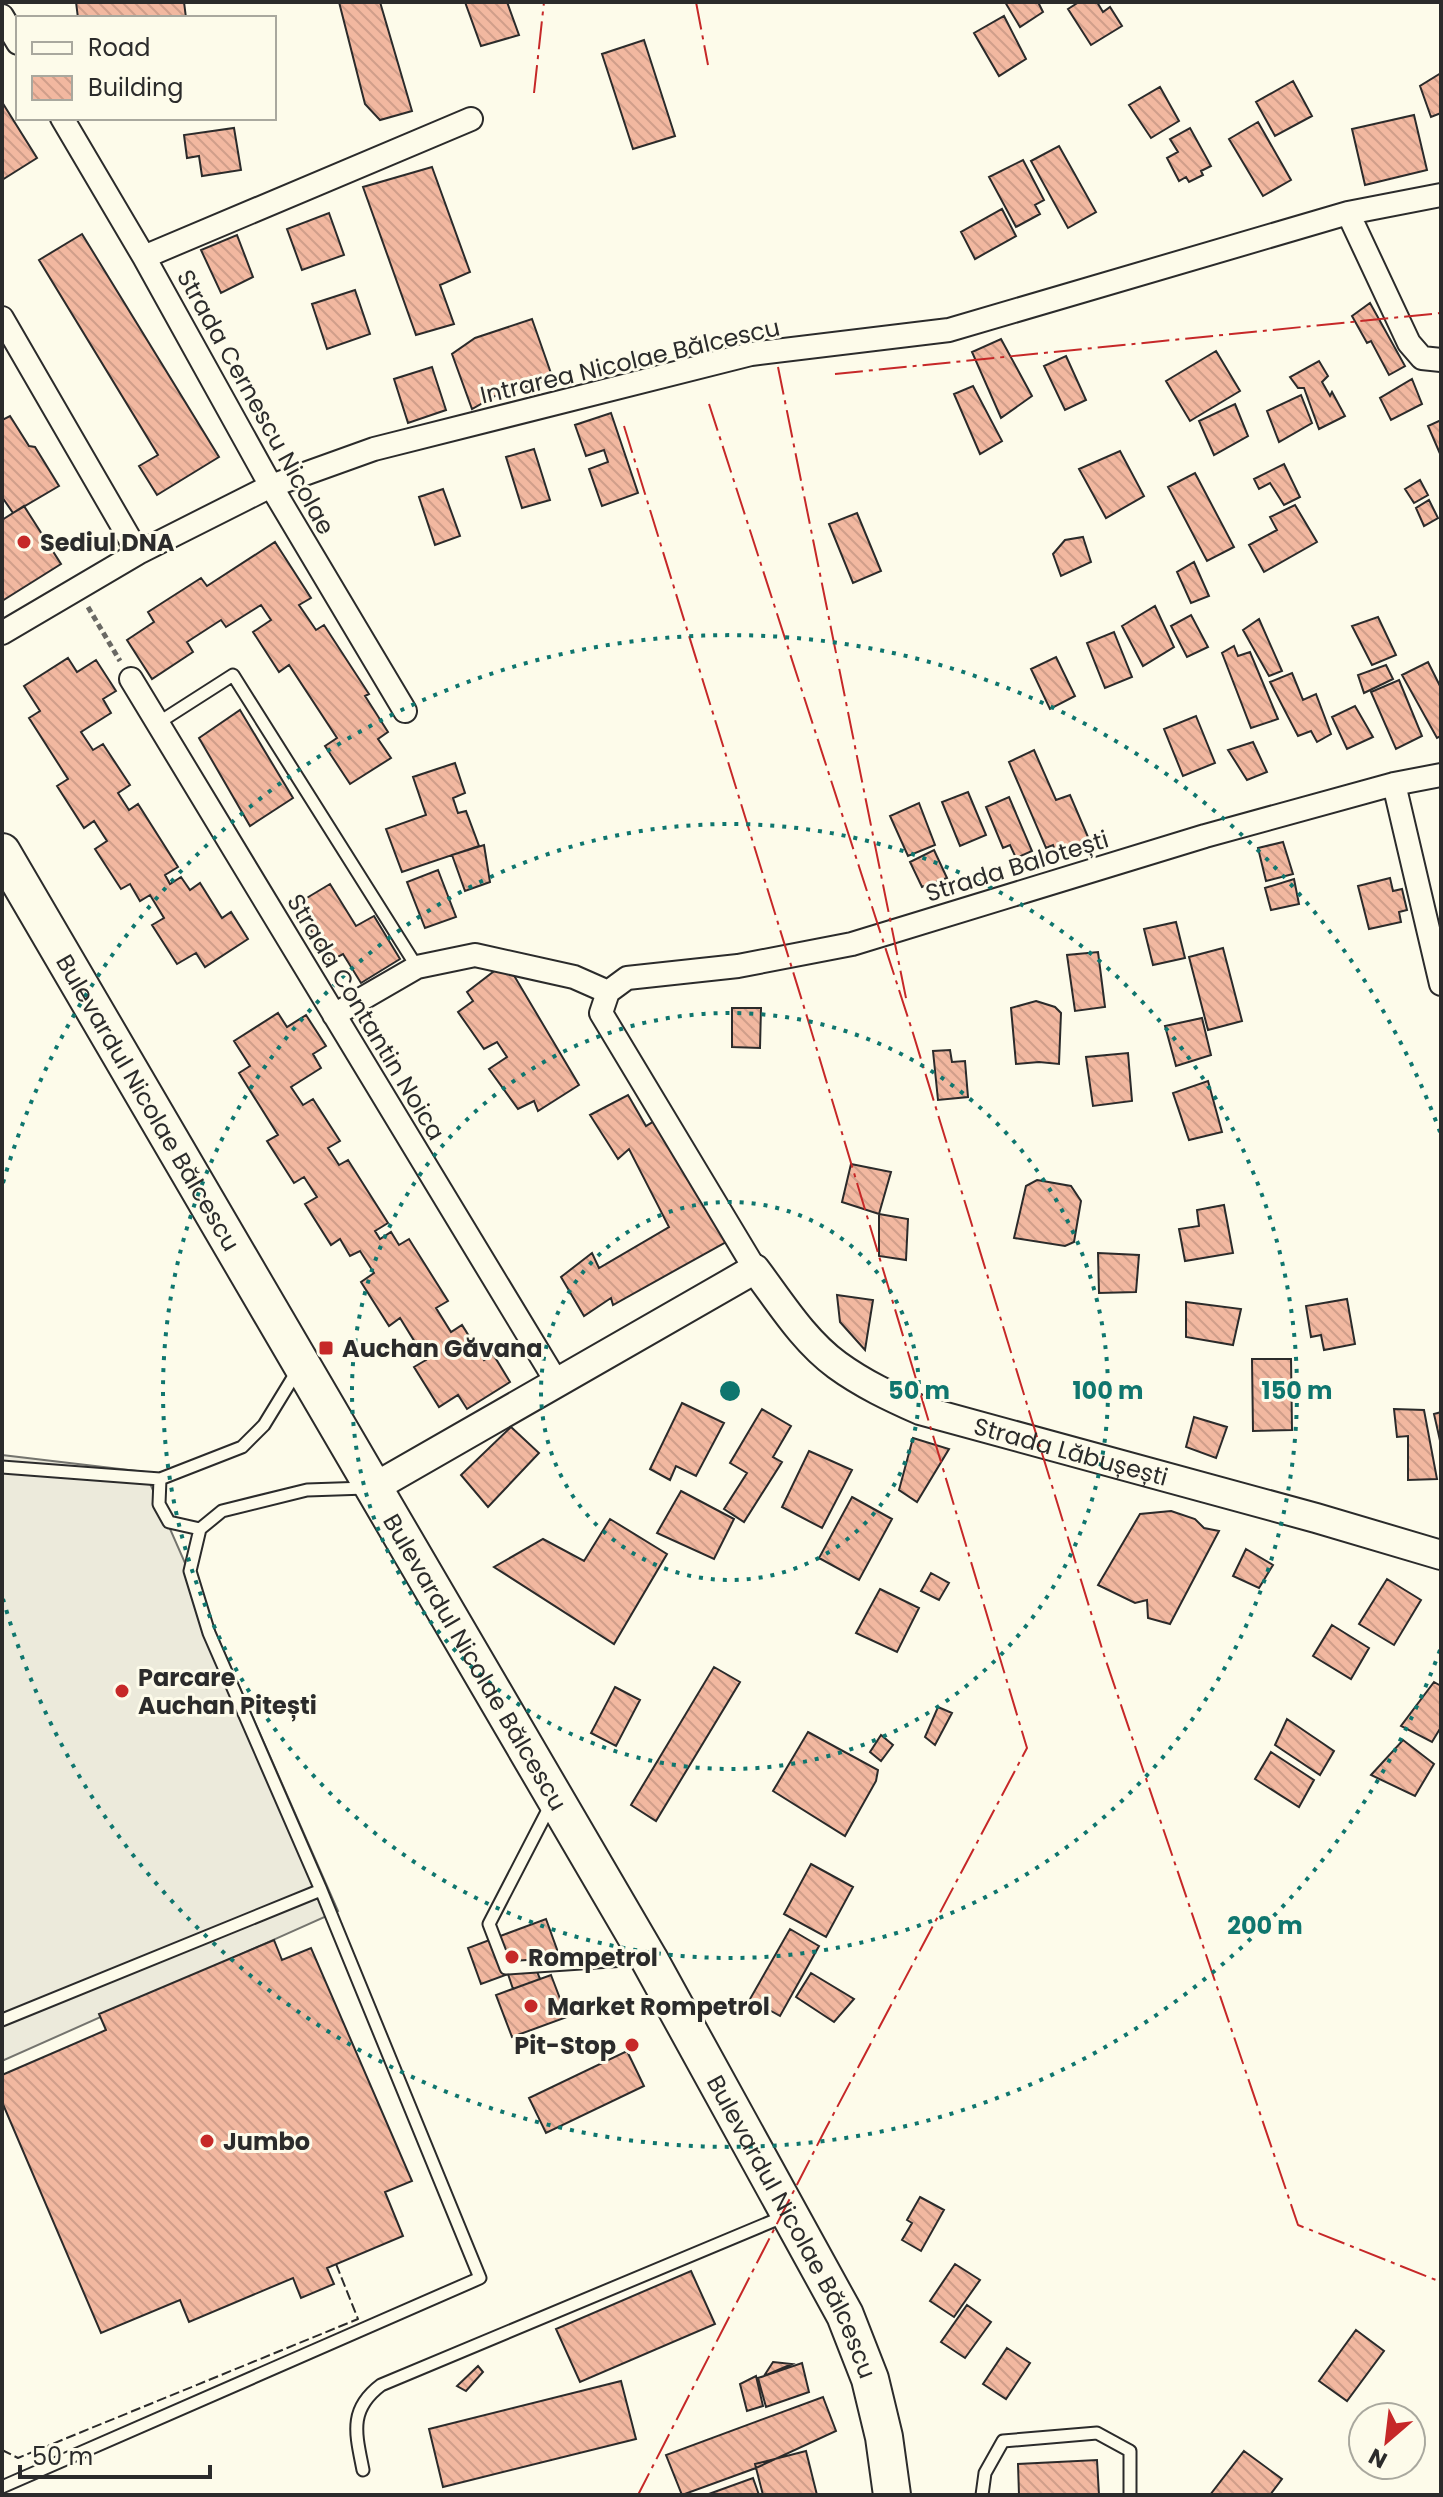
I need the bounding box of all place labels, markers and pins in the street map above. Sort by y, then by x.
place label: Sediul DNA [40,526,175,559]
marker: Sediul DNA [15,533,33,551]
place label: Auchan Găvana [342,1332,543,1365]
marker: Auchan Găvana [317,1339,335,1357]
centre of rings [716,1377,744,1405]
place label: Parcare Auchan Pitești [138,1661,317,1722]
marker: Parcare Auchan Pitești [113,1682,131,1700]
place label: Rompetrol [528,1941,658,1974]
marker: Rompetrol [503,1948,521,1966]
place label: Market Rompetrol [547,1990,770,2023]
marker: Market Rompetrol [522,1997,540,2015]
place label: Pit-Stop [514,2029,616,2062]
marker: Pit-Stop [623,2036,641,2054]
place label: Jumbo [223,2125,310,2158]
marker: Jumbo [198,2132,216,2150]

